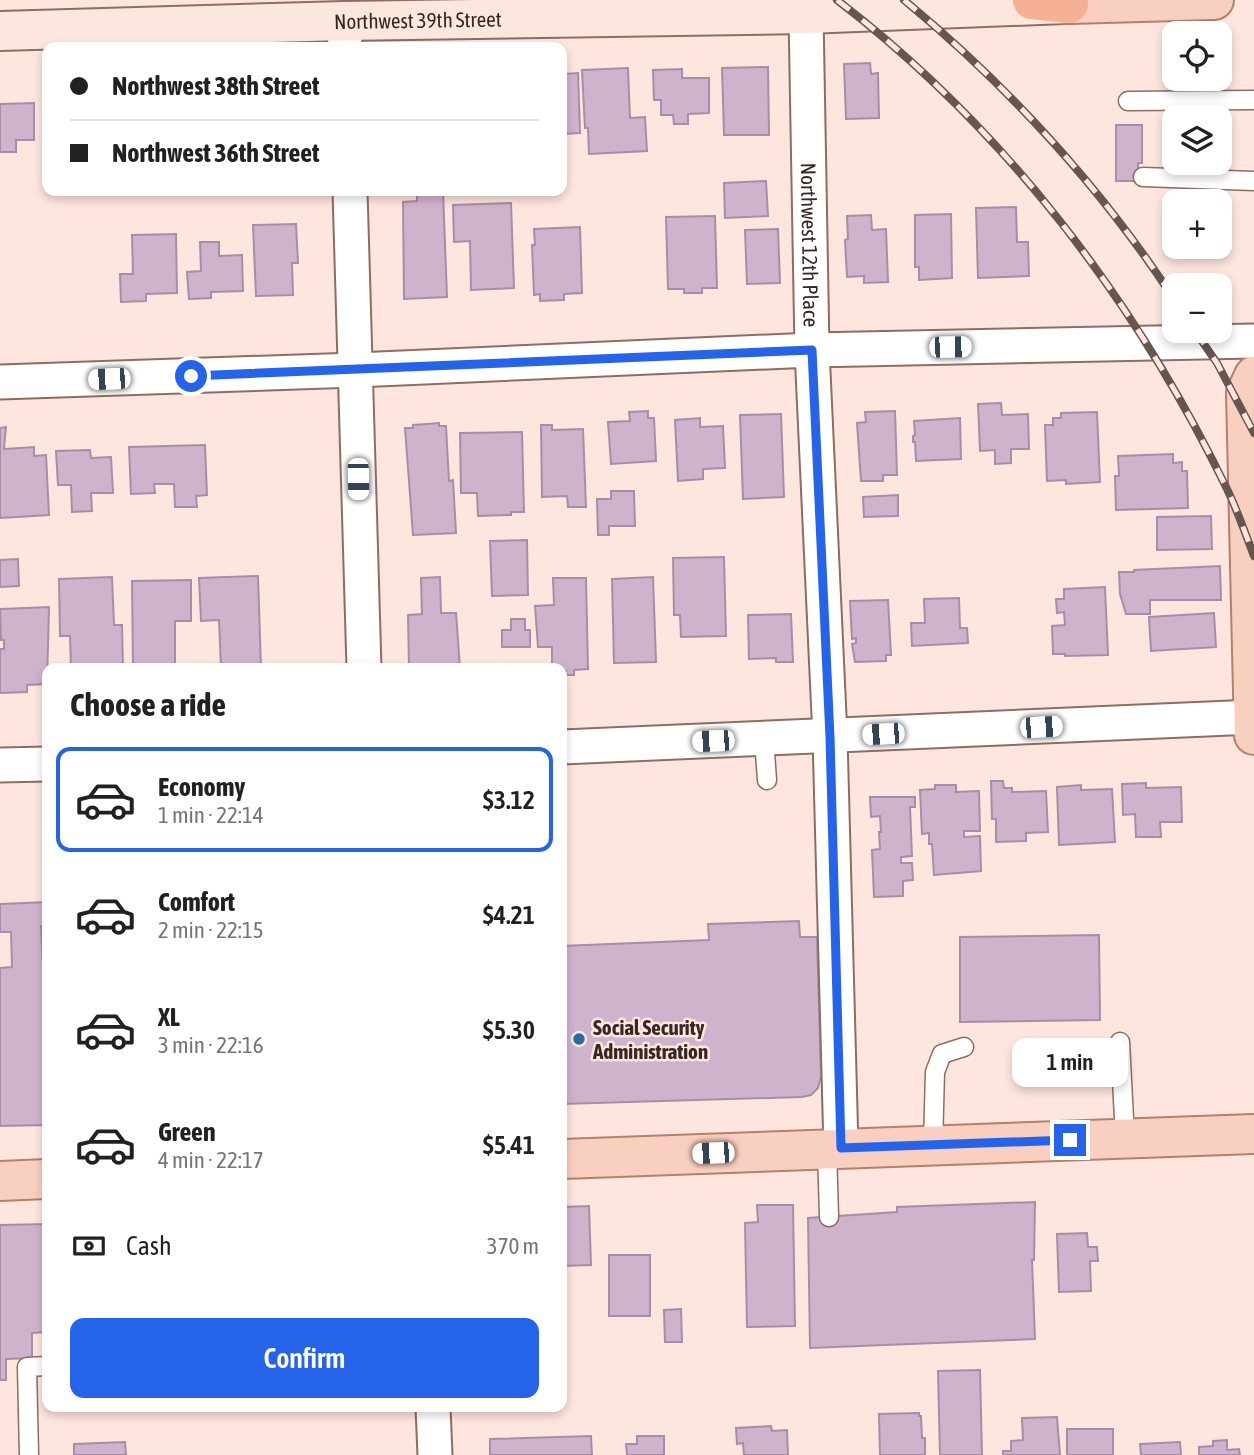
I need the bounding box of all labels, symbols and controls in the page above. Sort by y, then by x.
street label: Northwest 39th Street [334,7,502,33]
map controls [1162,21,1232,343]
button: locate [1162,21,1232,91]
text: Northwest 38th Street [112,71,320,101]
button: layers [1162,105,1232,175]
text: Northwest 36th Street [112,138,320,168]
street label: Northwest 12th Place [797,162,824,327]
button: + [1162,189,1232,259]
button: − [1162,273,1232,343]
car [929,336,972,358]
route start [175,360,207,392]
car [88,368,131,390]
car [348,458,369,500]
text: Choose a ride [70,686,226,723]
car [1020,715,1063,739]
car [862,722,905,746]
car [692,730,735,752]
icon: car [74,768,137,831]
text: Economy [158,772,245,802]
text: $3.12 [483,785,535,815]
text: 1 min · 22:14 [158,802,264,828]
icon: car [74,883,137,946]
text: Comfort [158,887,235,917]
text: $4.21 [483,900,535,930]
text: 2 min · 22:15 [158,917,264,943]
icon: car [74,998,137,1061]
text: XL [158,1002,180,1032]
text: $5.30 [483,1015,535,1045]
place label: Social Security Administration [592,1015,708,1063]
marker: Social Security Administration [571,1031,587,1047]
text: 3 min · 22:16 [158,1032,264,1058]
callout: 1 min [1012,1038,1128,1088]
text: 1 min [1047,1049,1093,1075]
icon: car [74,1113,137,1176]
text: Green [158,1117,216,1147]
route end [1054,1124,1086,1156]
text: $5.41 [483,1130,535,1160]
car [692,1142,735,1164]
text: 4 min · 22:17 [158,1147,264,1173]
icon: cash [70,1227,108,1265]
text: Cash [126,1231,172,1261]
text: 370 m [487,1233,539,1259]
button: Confirm [70,1318,539,1398]

